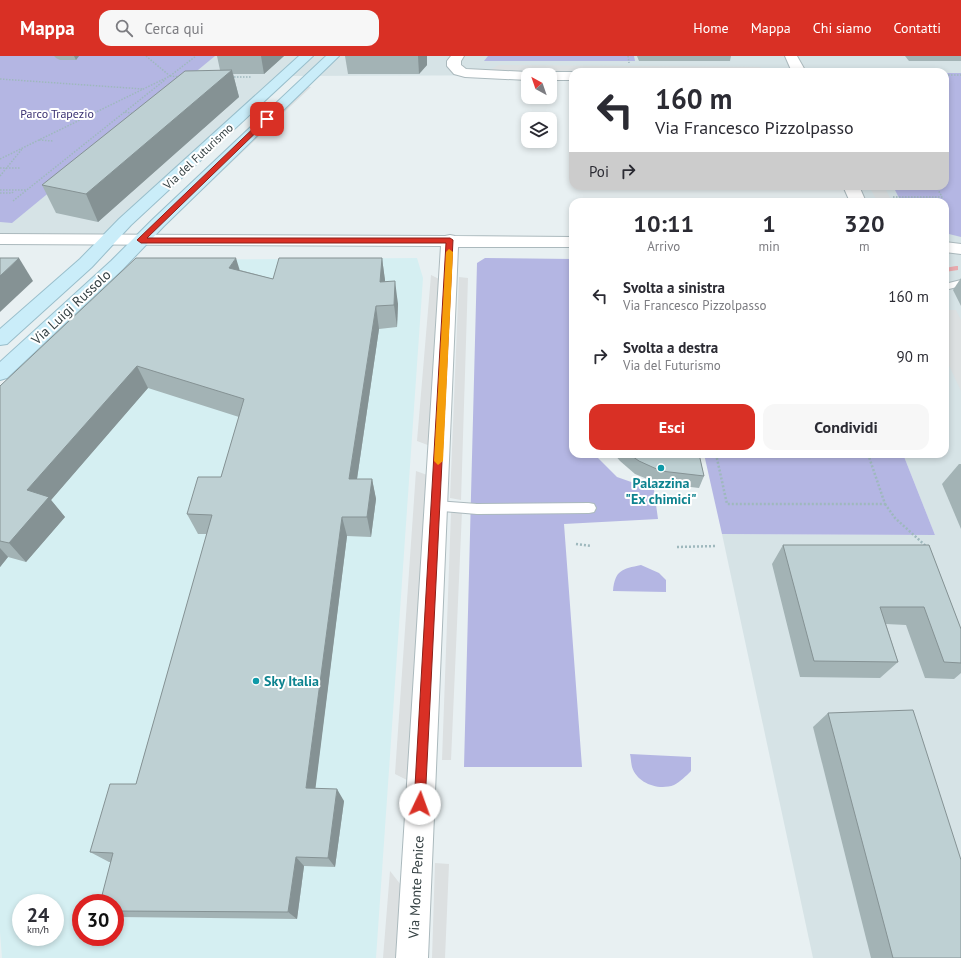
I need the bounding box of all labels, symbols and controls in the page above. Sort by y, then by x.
search box [99,10,379,46]
text: Mappa [20,16,75,40]
icon: search [113,17,135,39]
text: Cerca qui [145,19,204,38]
text: Home [693,19,729,37]
text: Mappa [751,19,791,37]
text: Chi siamo [813,19,871,37]
text: Contatti [893,19,941,37]
north arrow [521,68,557,104]
map controls [521,68,557,148]
text: 160 m [655,80,732,117]
icon: left [589,84,641,136]
pin [250,102,284,136]
park label: Parco Trapezio [20,106,94,121]
icon: arrive [256,108,278,130]
button: layers [521,112,557,148]
text: Via Francesco Pizzolpasso [655,116,854,139]
street label: Via del Futurismo [159,120,236,193]
icon: right [617,160,639,182]
text: Poi [589,162,609,181]
text: 10:11 [633,208,694,239]
text: 1 [762,208,776,239]
text: 320 [844,208,885,239]
text: Arrivo [647,238,680,255]
text: min [758,238,780,255]
text: m [859,238,870,255]
street label: Via Luigi Russolo [27,266,115,349]
text: Svolta a sinistra [623,278,725,297]
icon: left [589,285,611,307]
text: 160 m [888,287,929,306]
text: Via Francesco Pizzolpasso [623,297,766,314]
text: Svolta a destra [623,338,718,357]
icon: right [589,345,611,367]
text: 90 m [896,347,929,366]
text: Via del Futurismo [623,357,721,374]
button: Esci [589,404,755,450]
button: Condividi [763,404,929,450]
marker: Palazzina "Ex chimici" [656,463,666,473]
place label: Palazzina "Ex chimici" [625,474,697,508]
place label: Sky Italia [264,672,319,690]
marker: Sky Italia [251,676,261,686]
position arrow [399,783,441,825]
street label: Via Monte Penice [404,835,428,940]
speed limit sign: 30 [72,894,124,946]
text: 24 [27,902,49,928]
text: km/h [27,923,49,936]

